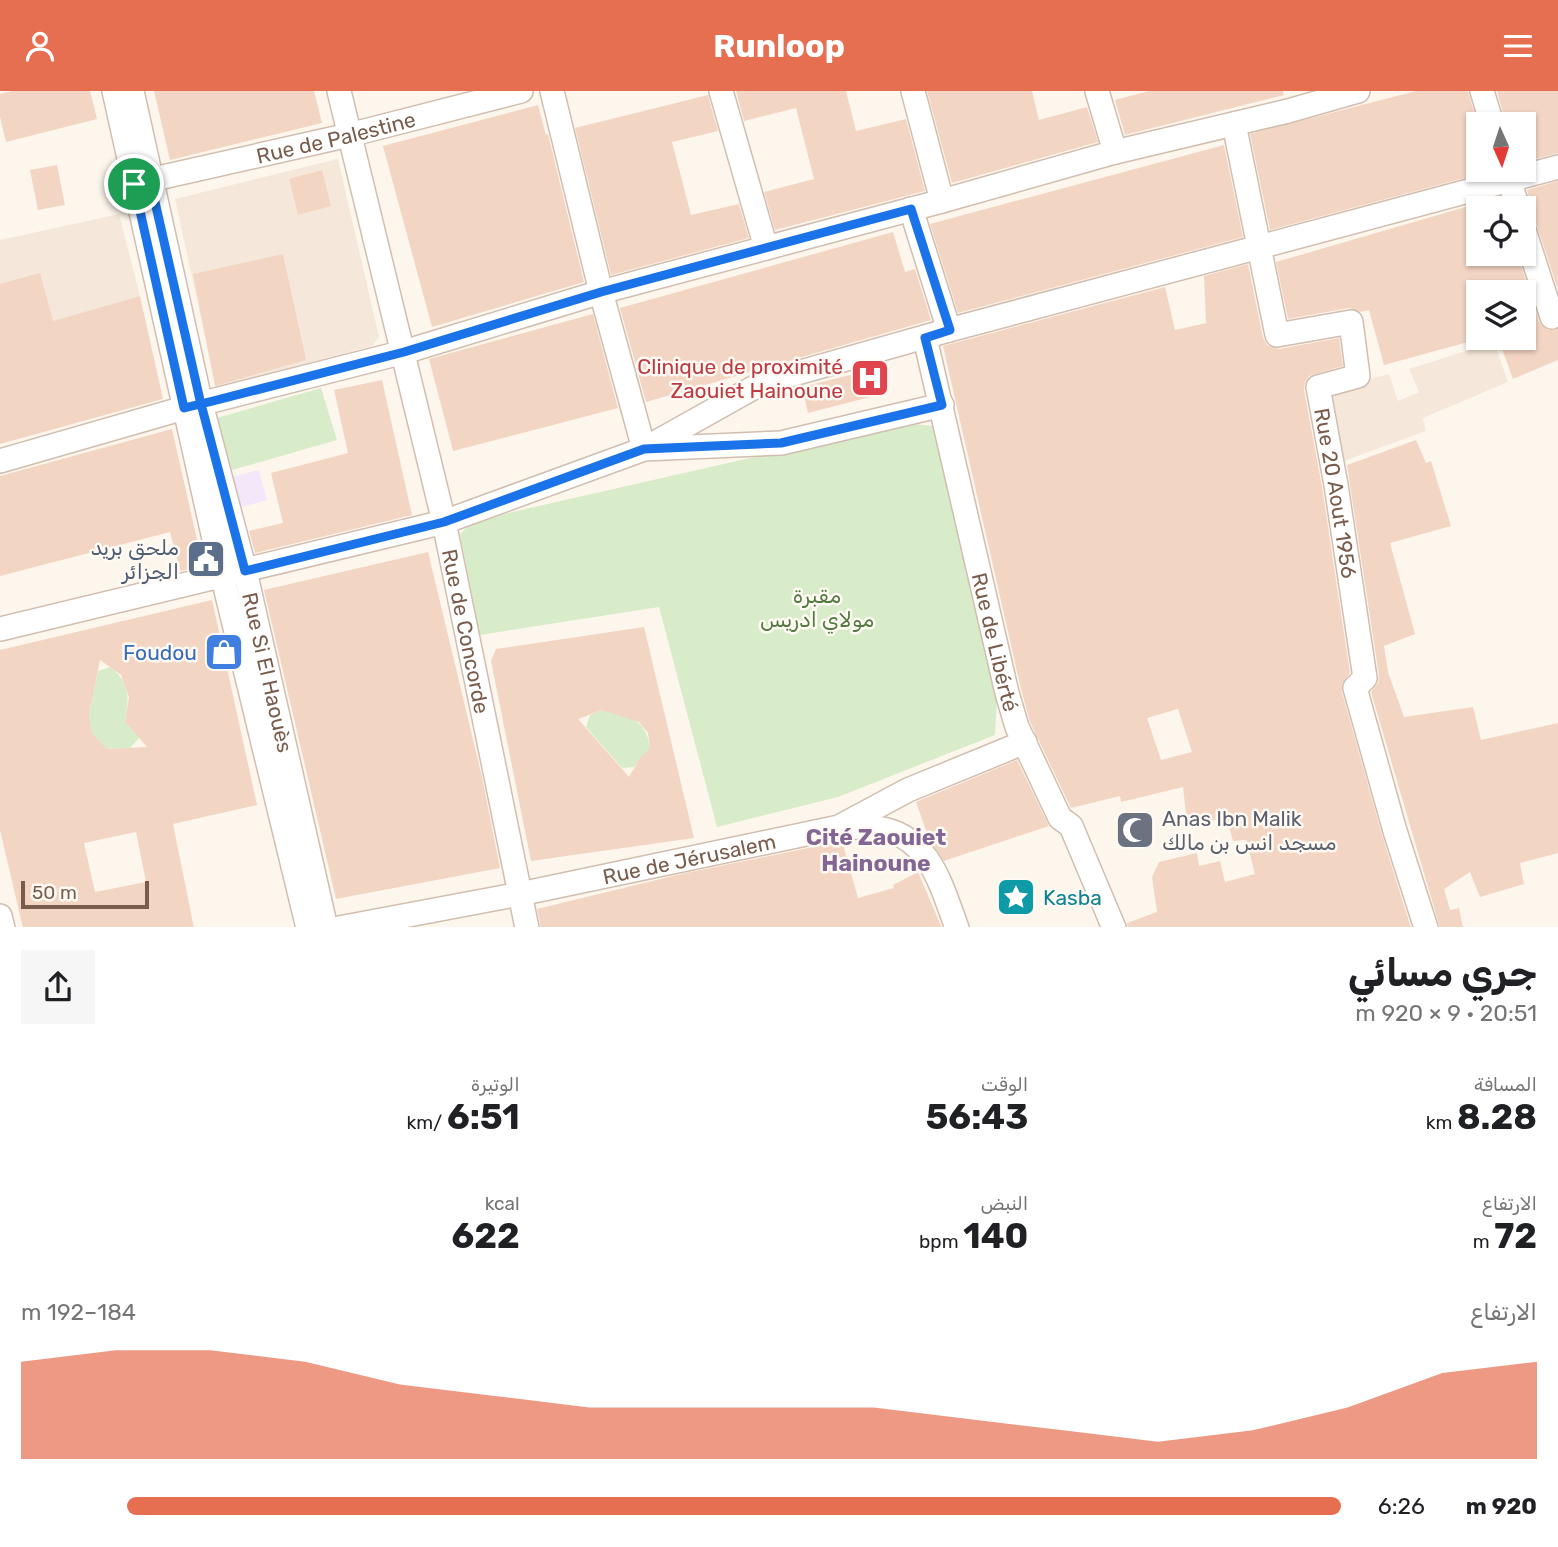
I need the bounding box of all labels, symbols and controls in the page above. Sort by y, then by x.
icon: person [21,27,59,65]
text: Runloop [713,27,845,65]
icon: menu [1499,27,1537,65]
street label: Rue de Palestine [254,106,418,168]
north arrow [1466,112,1536,182]
map controls [1466,112,1536,350]
pin [104,154,164,214]
icon: arrive [115,165,153,203]
button: locate [1466,196,1536,266]
button: layers [1466,280,1536,350]
place label: Clinique de proximité Zaouiet Hainoune [637,354,843,403]
hospital icon: Clinique de proximité Zaouiet Hainoune [849,357,891,399]
street label: Rue 20 Aout 1956 [1310,406,1362,580]
place label: ملحق بريد الجزائر [91,535,179,584]
public building icon: ملحق بريد الجزائر [185,538,227,580]
street label: Rue de Concorde [437,547,495,716]
street label: Rue de Libérté [967,570,1024,714]
park label: مقبرة مولاي ادريس [760,583,874,634]
street label: Rue Si El Haouès [238,590,298,755]
shop icon: Foudou [203,631,245,673]
place label: Foudou [123,640,197,665]
place label: Anas Ibn Malik مسجد انس بن مالك [1162,806,1336,855]
mosque icon: Anas Ibn Malik مسجد انس بن مالك [1114,809,1156,851]
district label: Cité Zaouiet Hainoune [806,823,946,877]
street label: Rue de Jérusalem [600,828,778,889]
place icon: Kasba [995,876,1037,918]
scale bar [21,879,149,910]
text: 50 m [32,881,77,904]
place label: Kasba [1043,885,1102,910]
button: share [21,950,95,1024]
text: جري مسائي [1348,950,1537,996]
text: 20:51 · 9 × 920 m [1355,999,1537,1027]
text: الوتيرة [471,1073,520,1096]
text: الوقت [981,1073,1028,1096]
text: المسافة [1474,1073,1537,1096]
text: 6:51 [447,1096,520,1138]
text: 56:43 [926,1096,1028,1138]
text: 8.28 [1457,1096,1537,1138]
text: /km [406,1111,447,1134]
text: km [1426,1111,1457,1134]
text: kcal [485,1192,520,1215]
text: النبض [980,1192,1028,1215]
text: الارتفاع [1482,1192,1537,1215]
text: 622 [451,1215,520,1257]
text: 140 [963,1215,1028,1257]
text: 72 [1494,1215,1537,1257]
text: bpm [919,1230,963,1253]
text: m [1473,1230,1494,1253]
text: 184–192 m [21,1298,136,1326]
text: الارتفاع [1471,1298,1537,1326]
text: 6:26 [1378,1492,1425,1520]
text: 920 m [1466,1492,1537,1520]

